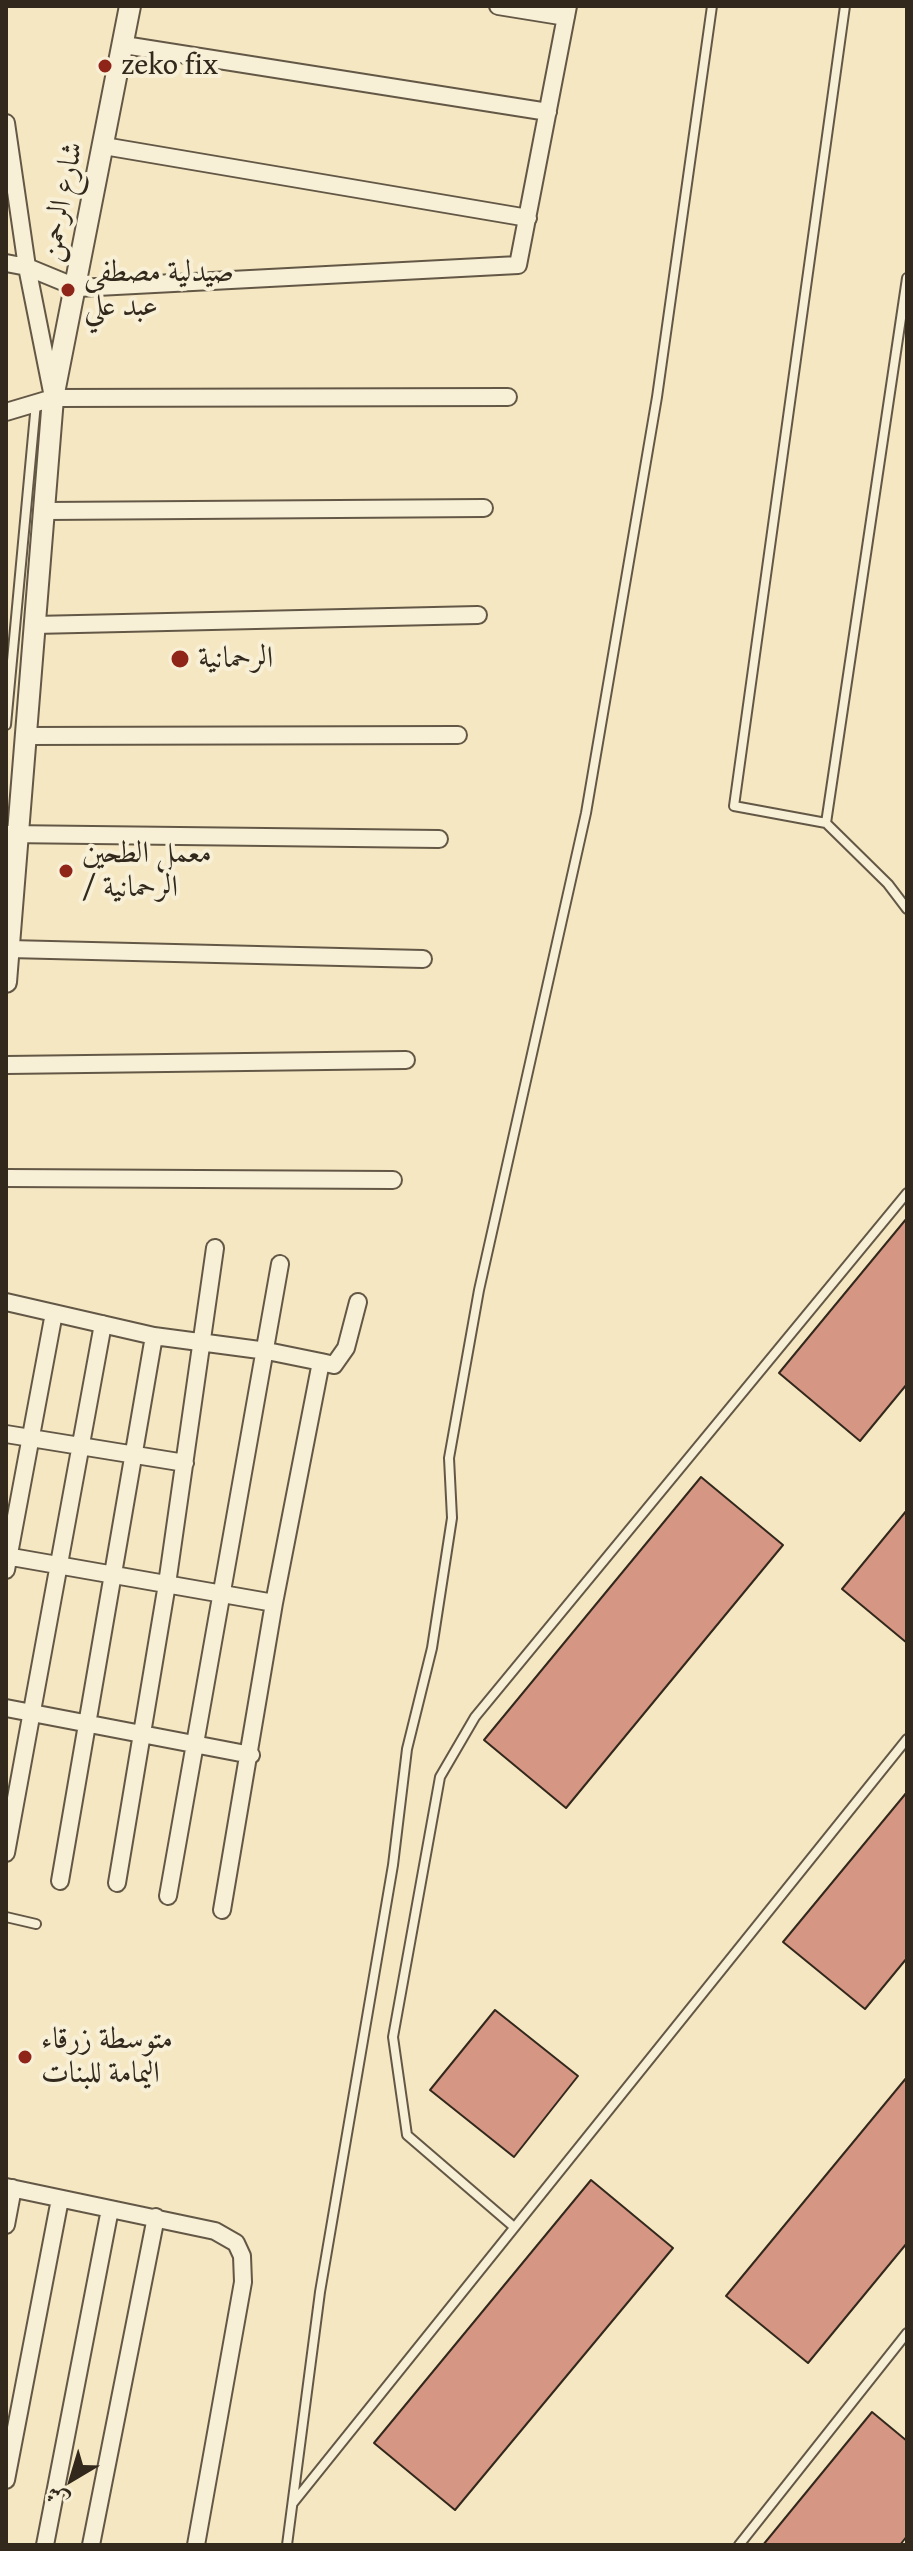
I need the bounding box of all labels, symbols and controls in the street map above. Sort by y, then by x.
place label: zeko fix [121,48,218,84]
marker: zeko fix [96,57,114,75]
street label: شارع الرحمن [34,139,92,265]
place label: صيدلية مصطفى عبد علي [84,255,234,326]
marker: صيدلية مصطفى عبد علي [59,281,77,299]
place label: الرحمانية [198,641,273,677]
marker: الرحمانية [169,648,191,670]
place label: معمل الطحين / الرحمانية [82,836,212,906]
marker: معمل الطحين / الرحمانية [57,862,75,880]
place label: متوسطة زرقاء اليمامة للبنات [41,2022,173,2092]
marker: متوسطة زرقاء اليمامة للبنات [16,2048,34,2066]
north arrow [32,2439,112,2519]
text: ش [39,2479,76,2517]

